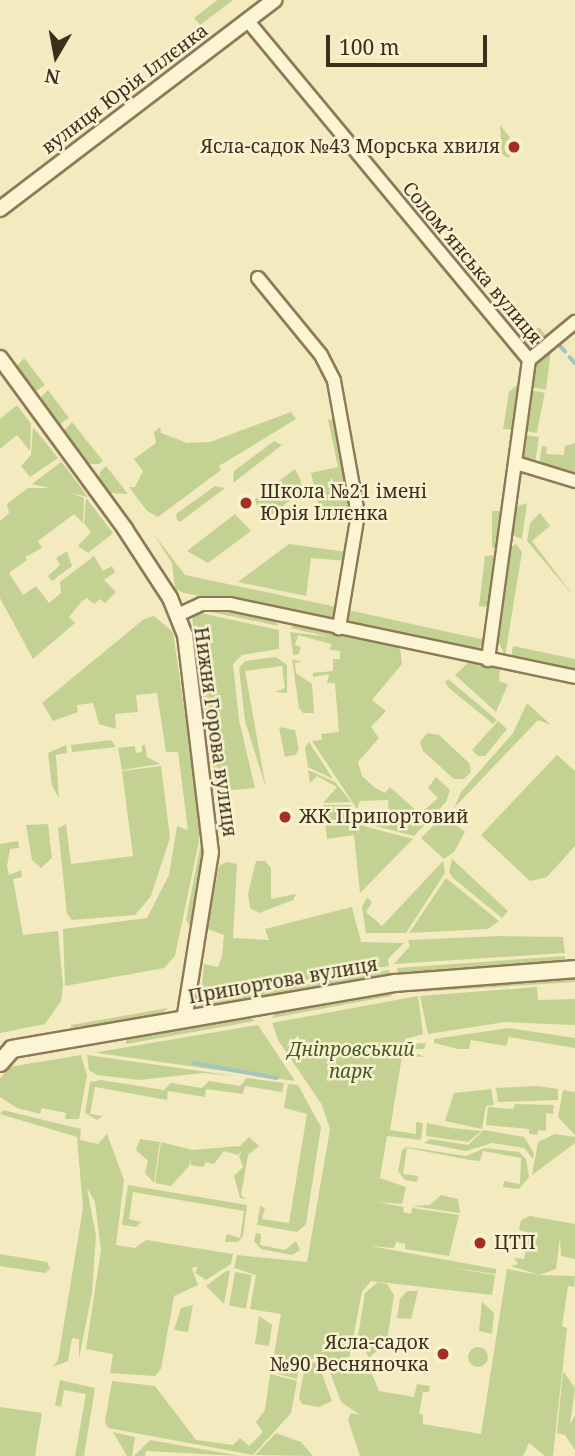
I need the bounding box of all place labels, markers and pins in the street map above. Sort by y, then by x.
place label: Ясла-садок №43 Морська хвиля [200,136,500,158]
marker: Ясла-садок №43 Морська хвиля [506,139,522,155]
place label: Школа №21 імені Юрія Іллєнка [260,481,427,525]
marker: Школа №21 імені Юрія Іллєнка [238,495,254,511]
place label: ЖК Припортовий [299,806,469,828]
marker: ЖК Припортовий [277,809,293,825]
place label: ЦТП [494,1232,536,1254]
marker: ЦТП [472,1235,488,1251]
place label: Ясла-садок №90 Весняночка [270,1332,429,1376]
marker: Ясла-садок №90 Весняночка [435,1346,451,1362]

